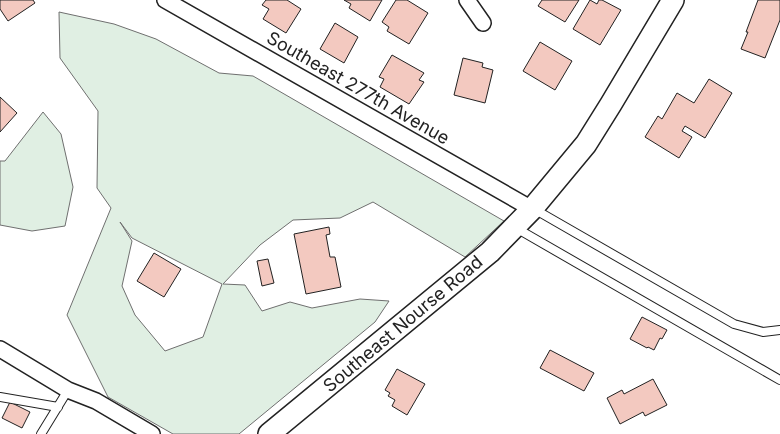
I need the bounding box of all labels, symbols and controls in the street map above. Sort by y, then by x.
street label: Southeast 277th Avenue [263,27,453,148]
street label: Southeast Nourse Road [319,251,486,396]

